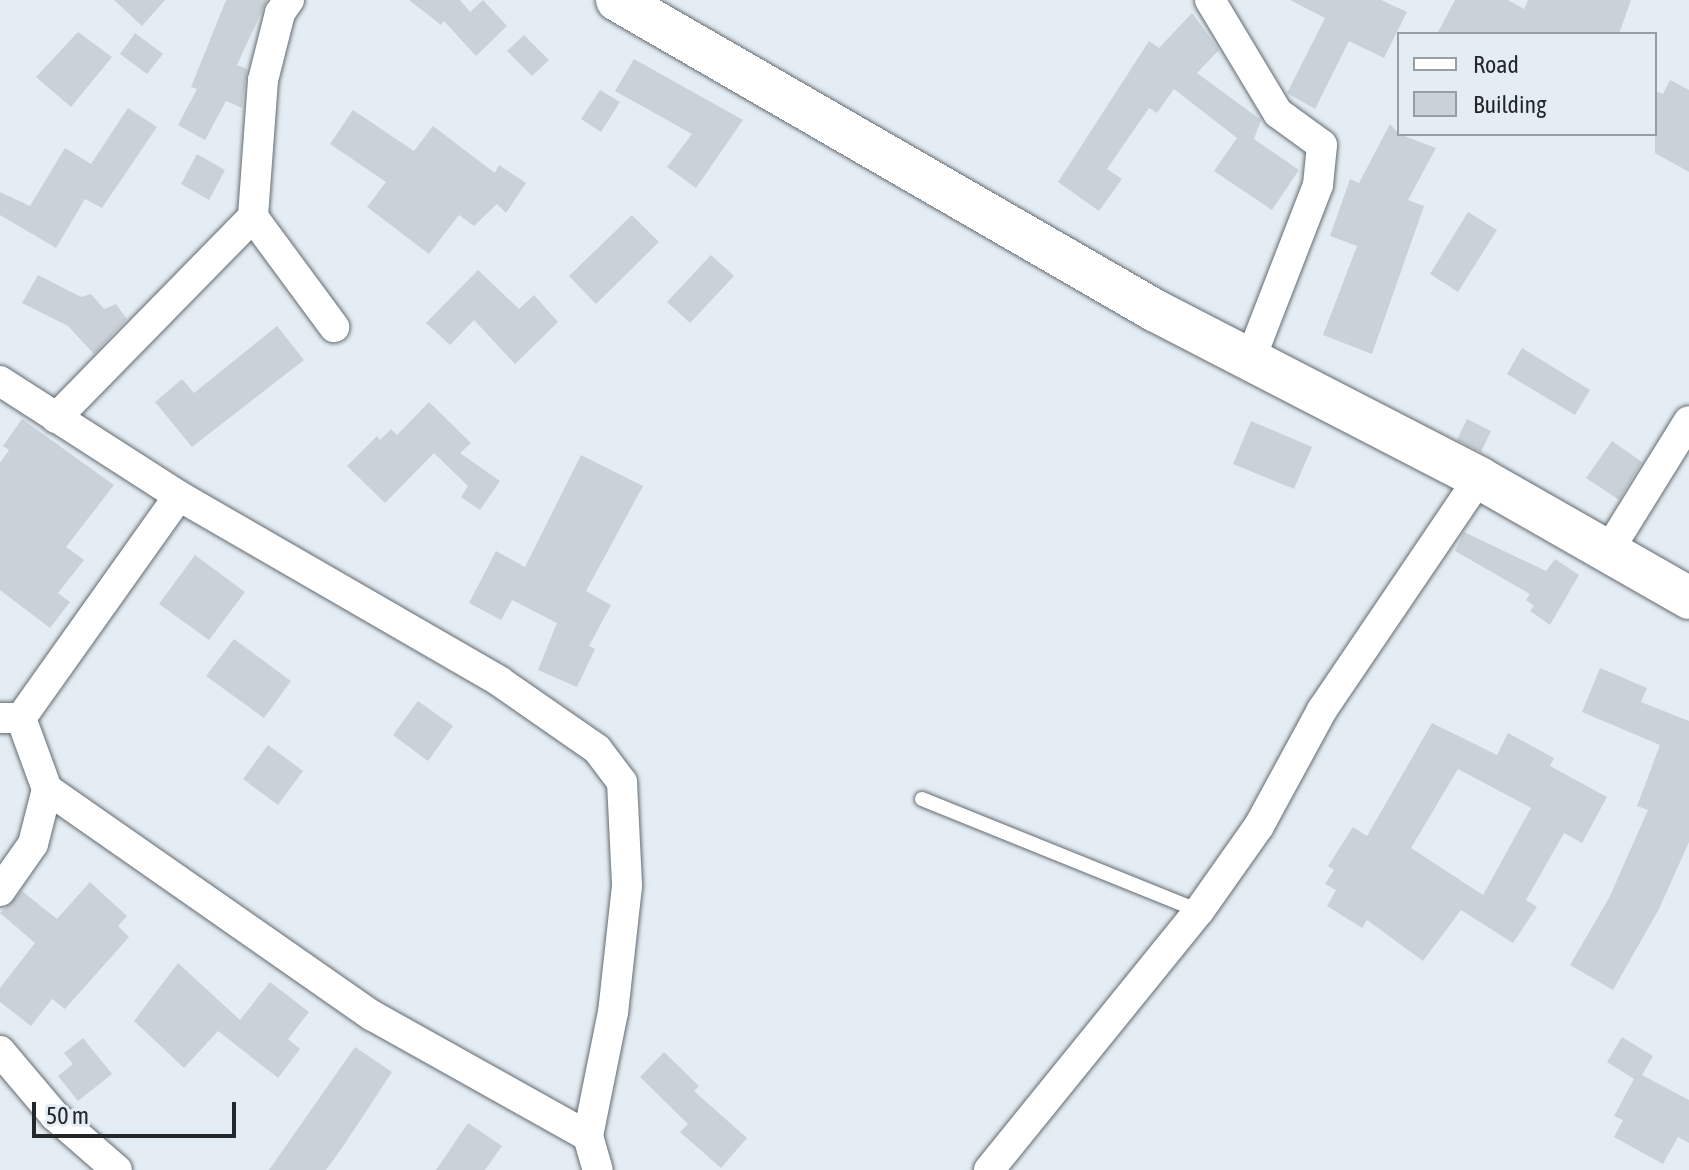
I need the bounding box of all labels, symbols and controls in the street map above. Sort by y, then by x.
legend [1397,32,1657,136]
text: Road [1473,51,1519,78]
text: Building [1473,91,1546,118]
scale bar [36,1086,240,1136]
text: 50 m [46,1102,89,1129]

